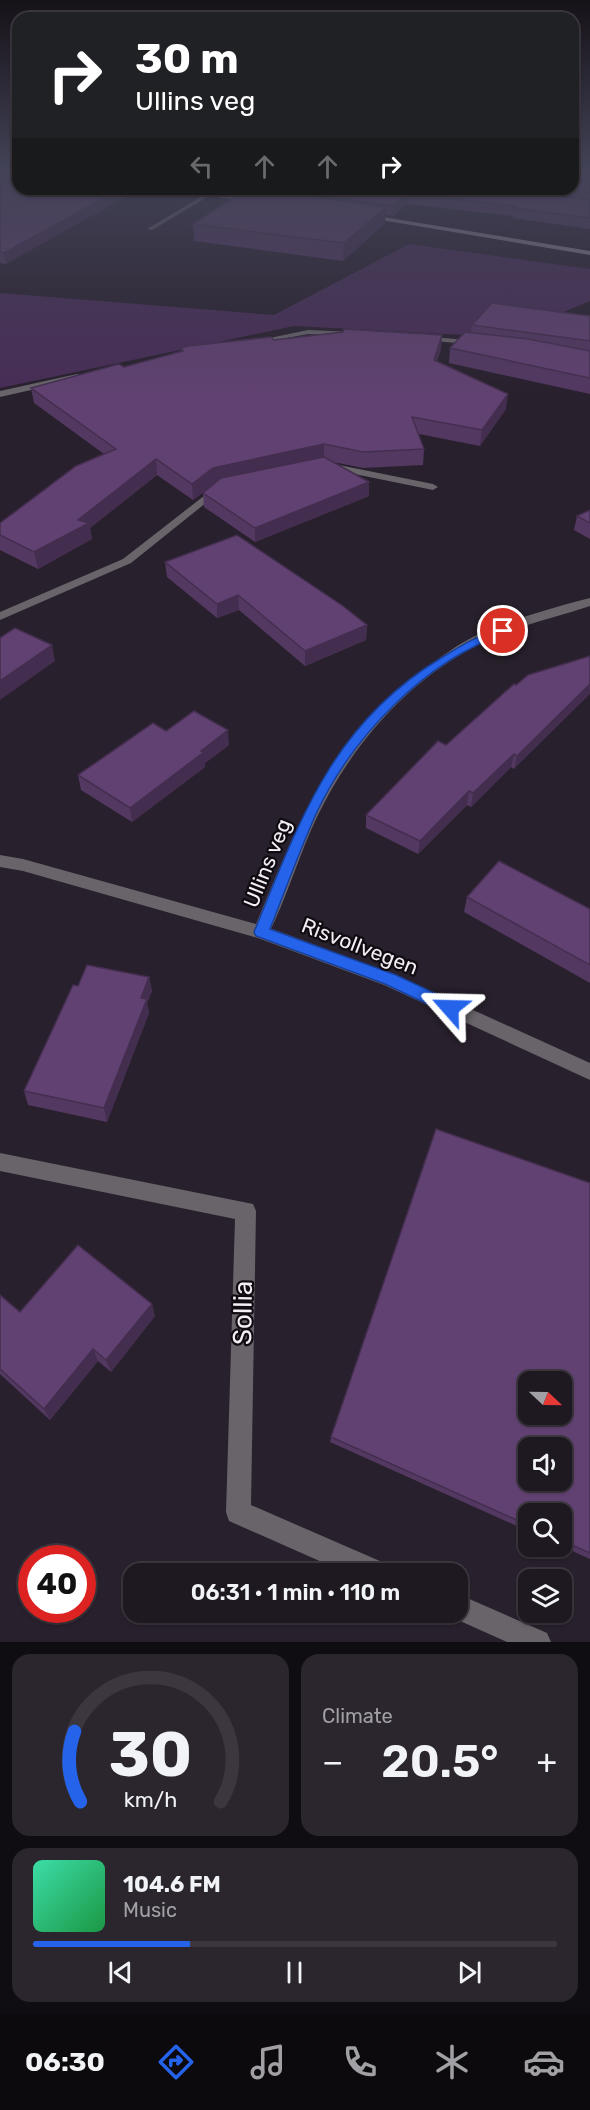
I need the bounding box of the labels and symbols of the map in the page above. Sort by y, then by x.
pin [477,605,528,656]
street label: Ullins veg [238,815,296,911]
street label: Risvollvegen [298,912,422,980]
position arrow [418,976,482,1040]
street label: Sollia [227,1281,259,1345]
north arrow [518,1371,572,1425]
speed limit sign: 40 [18,1545,96,1623]

